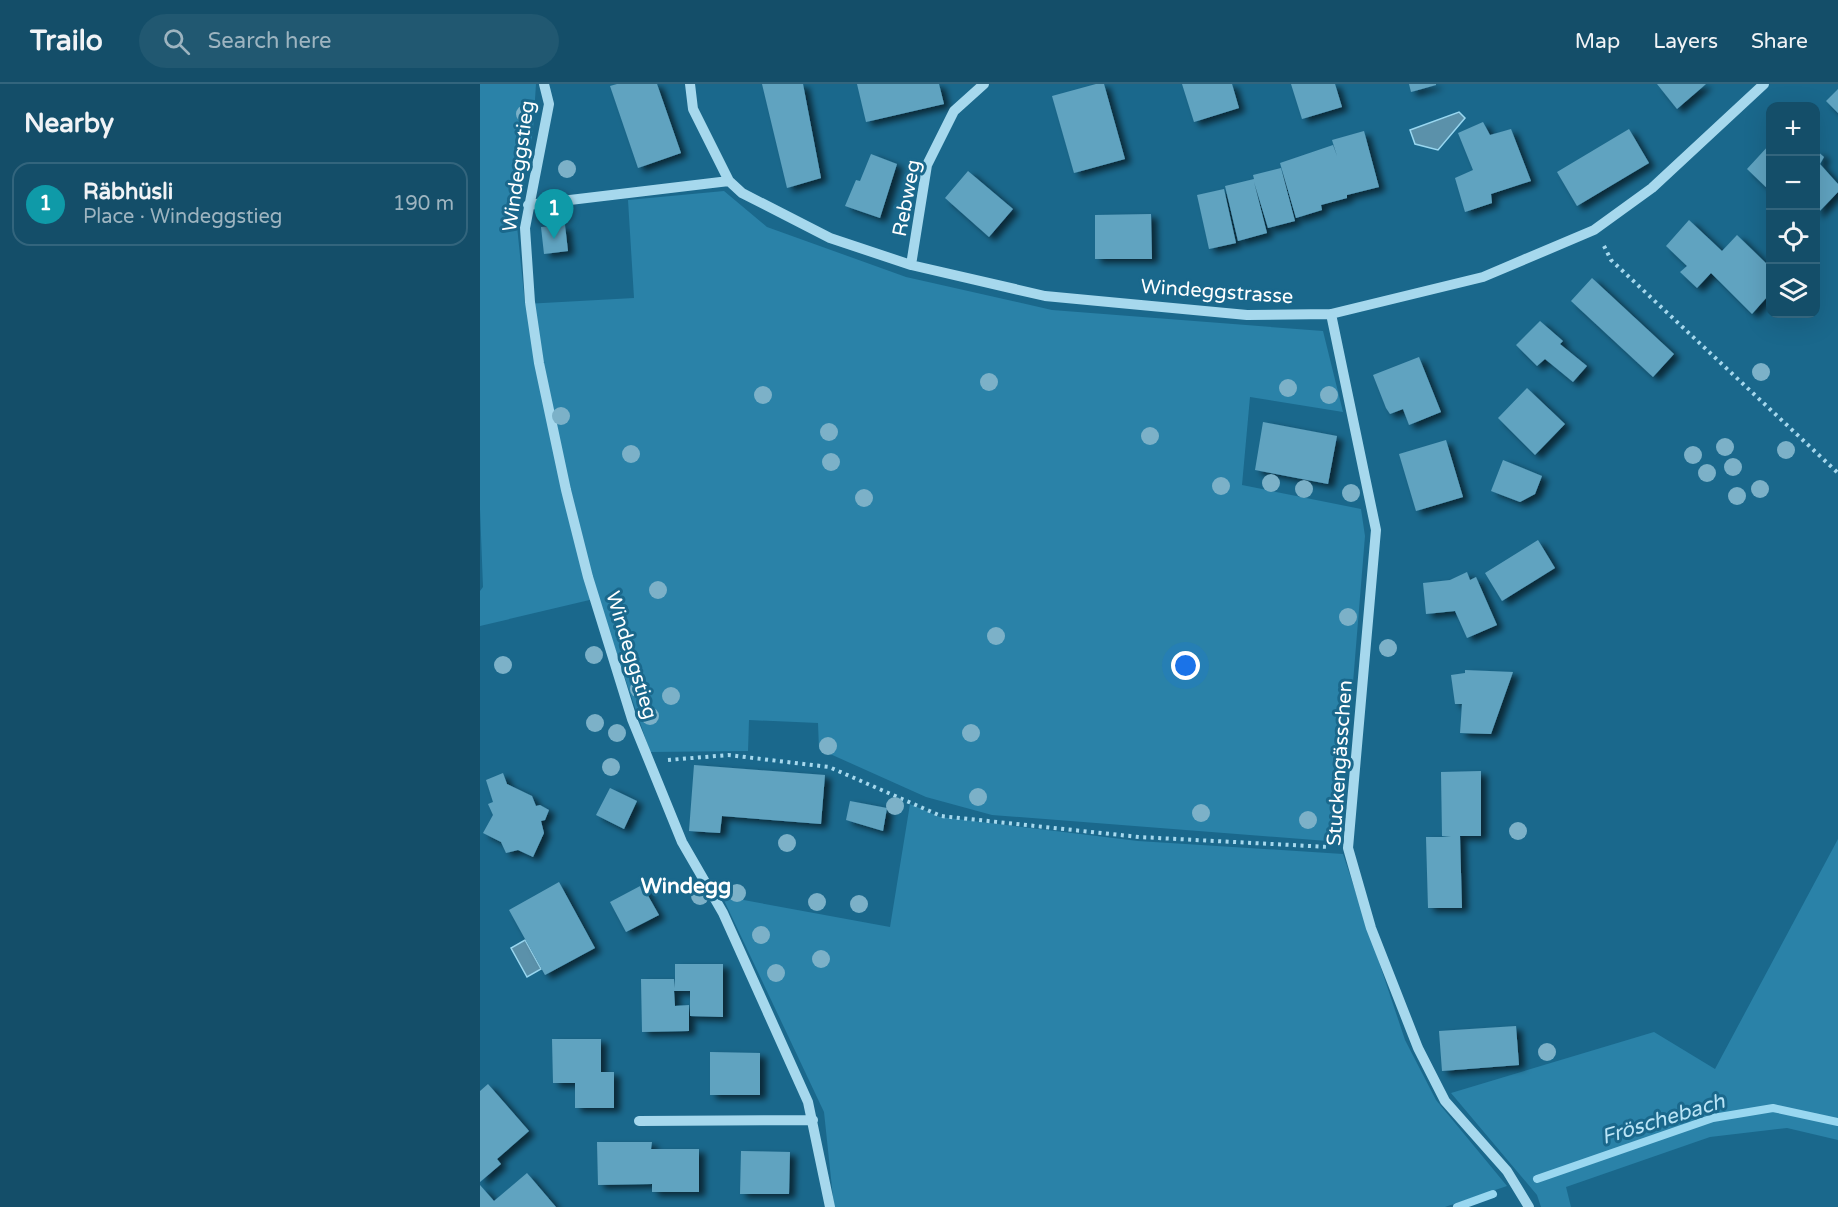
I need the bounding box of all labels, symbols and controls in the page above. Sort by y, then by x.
search box [139,14,559,68]
text: Trailo [30,24,103,58]
icon: search [160,25,193,58]
text: Search here [208,28,332,54]
text: Map [1575,29,1620,54]
text: Layers [1653,29,1718,54]
text: Share [1751,29,1808,54]
street label: Windeggstieg [498,99,540,233]
map controls [1766,102,1820,318]
button: + [1766,102,1820,156]
text: Nearby [24,108,114,139]
button: − [1766,156,1820,210]
street label: Rebweg [888,158,926,239]
text: Räbhüsli [83,179,173,205]
pin: 1 [534,190,574,239]
text: 1 [39,192,52,216]
text: 190 m [393,192,454,216]
text: Place · Windeggstieg [83,205,282,229]
button: locate [1766,210,1820,264]
button: layers [1766,264,1820,318]
street label: Windeggstrasse [1140,275,1294,309]
street label: Windeggstieg [600,588,662,722]
your location [1171,651,1200,680]
street label: Stuckengässchen [1322,679,1358,847]
district label: Windegg [641,874,731,899]
water label: Fröschebach [1598,1089,1729,1150]

